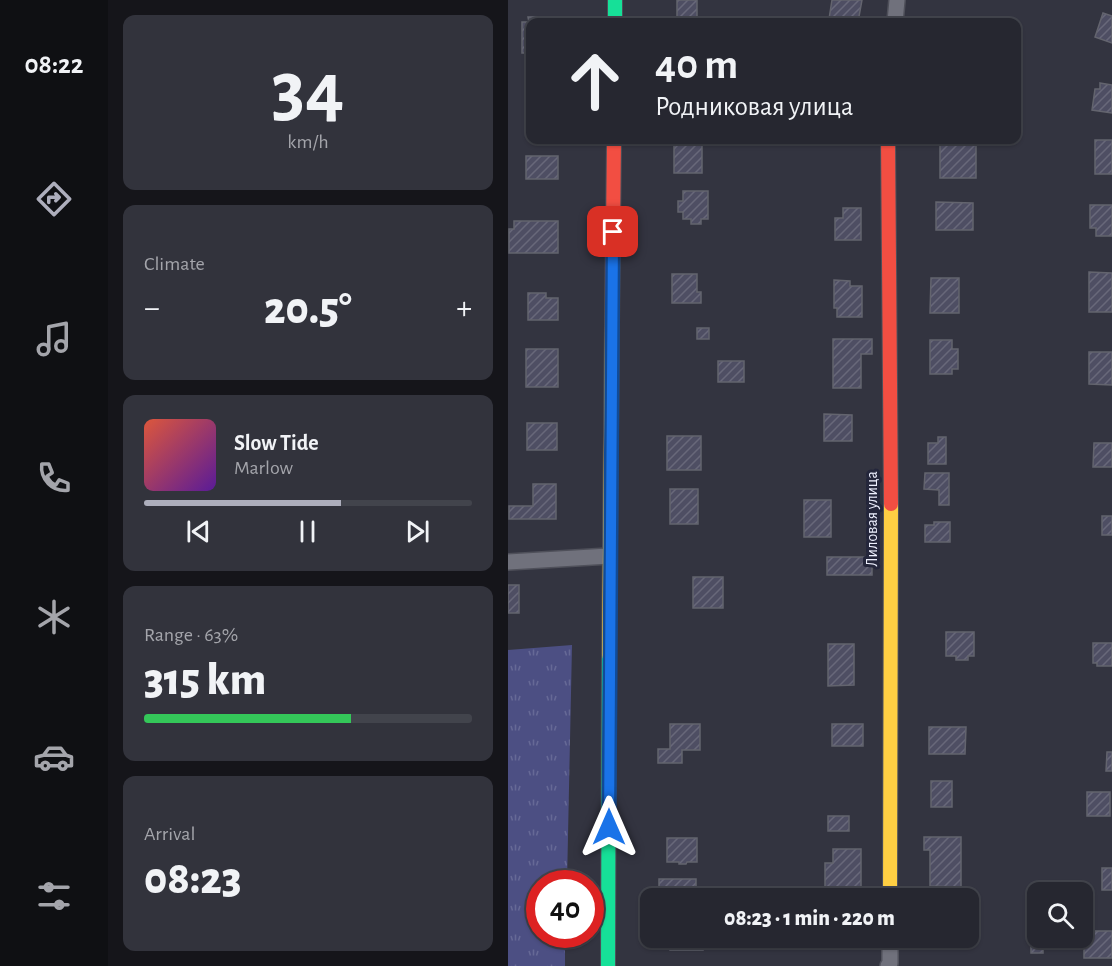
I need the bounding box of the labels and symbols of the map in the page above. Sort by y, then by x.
pin [587,206,638,257]
street label: Лиловая улица [864,471,881,567]
position arrow [577,795,641,859]
speed limit sign: 40 [526,870,604,948]

